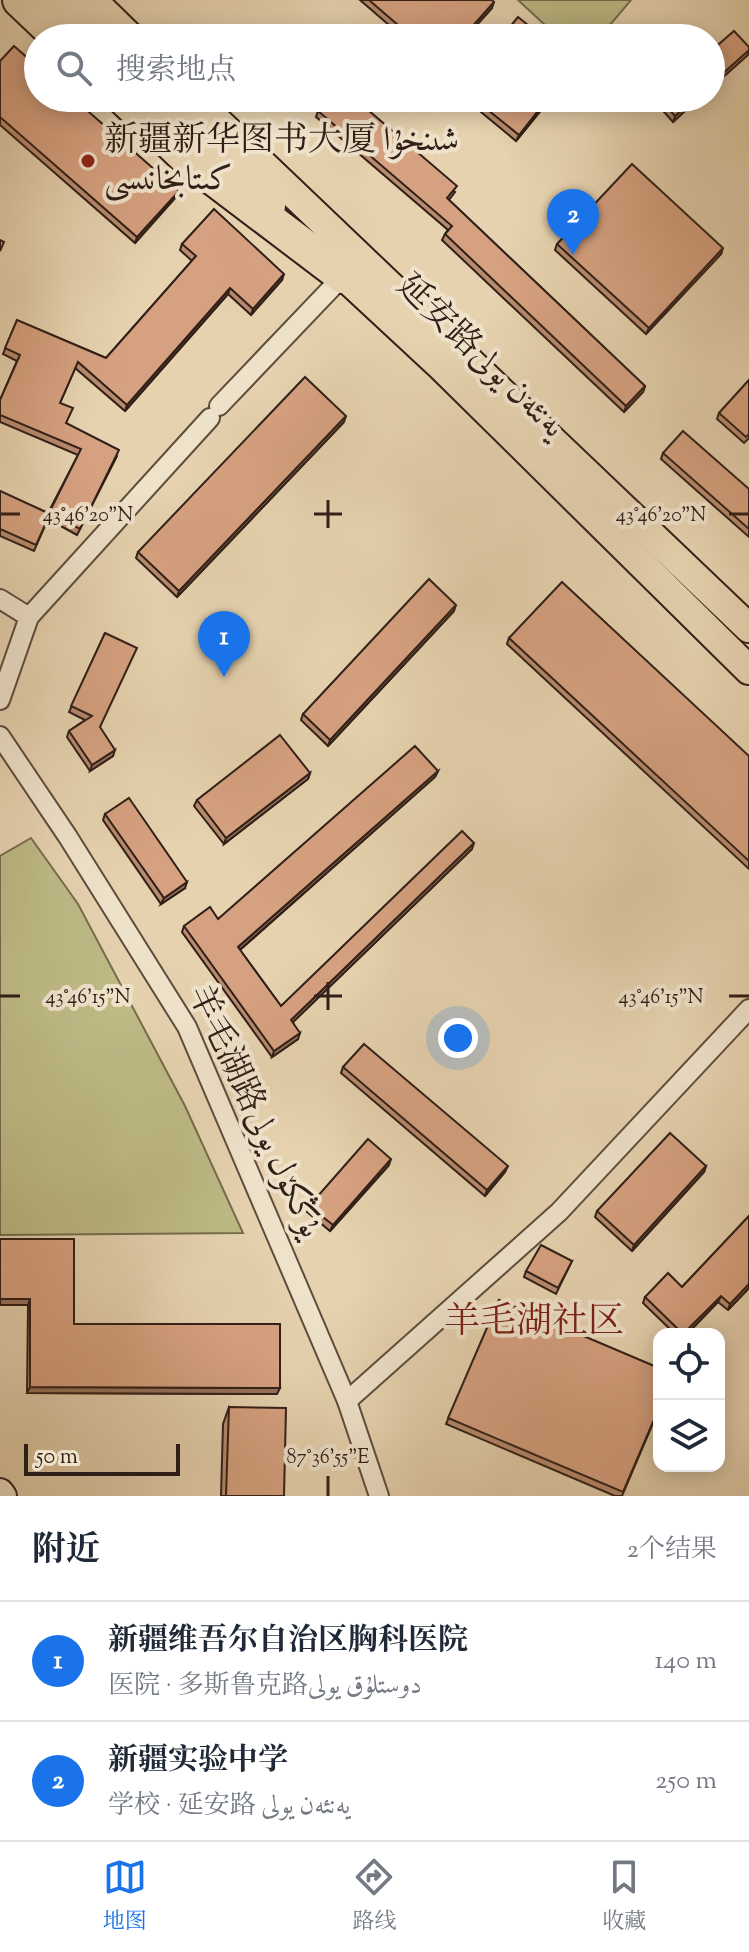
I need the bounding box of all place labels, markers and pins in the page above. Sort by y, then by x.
place label: 新疆新华图书大厦 شىنخۇا كىتابخانىسى [104,117,459,205]
marker: 新疆新华图书大厦 شىنخۇا كىتابخانىسى [79,152,97,170]
pin: 2 [547,189,599,255]
pin: 1 [198,611,250,677]

